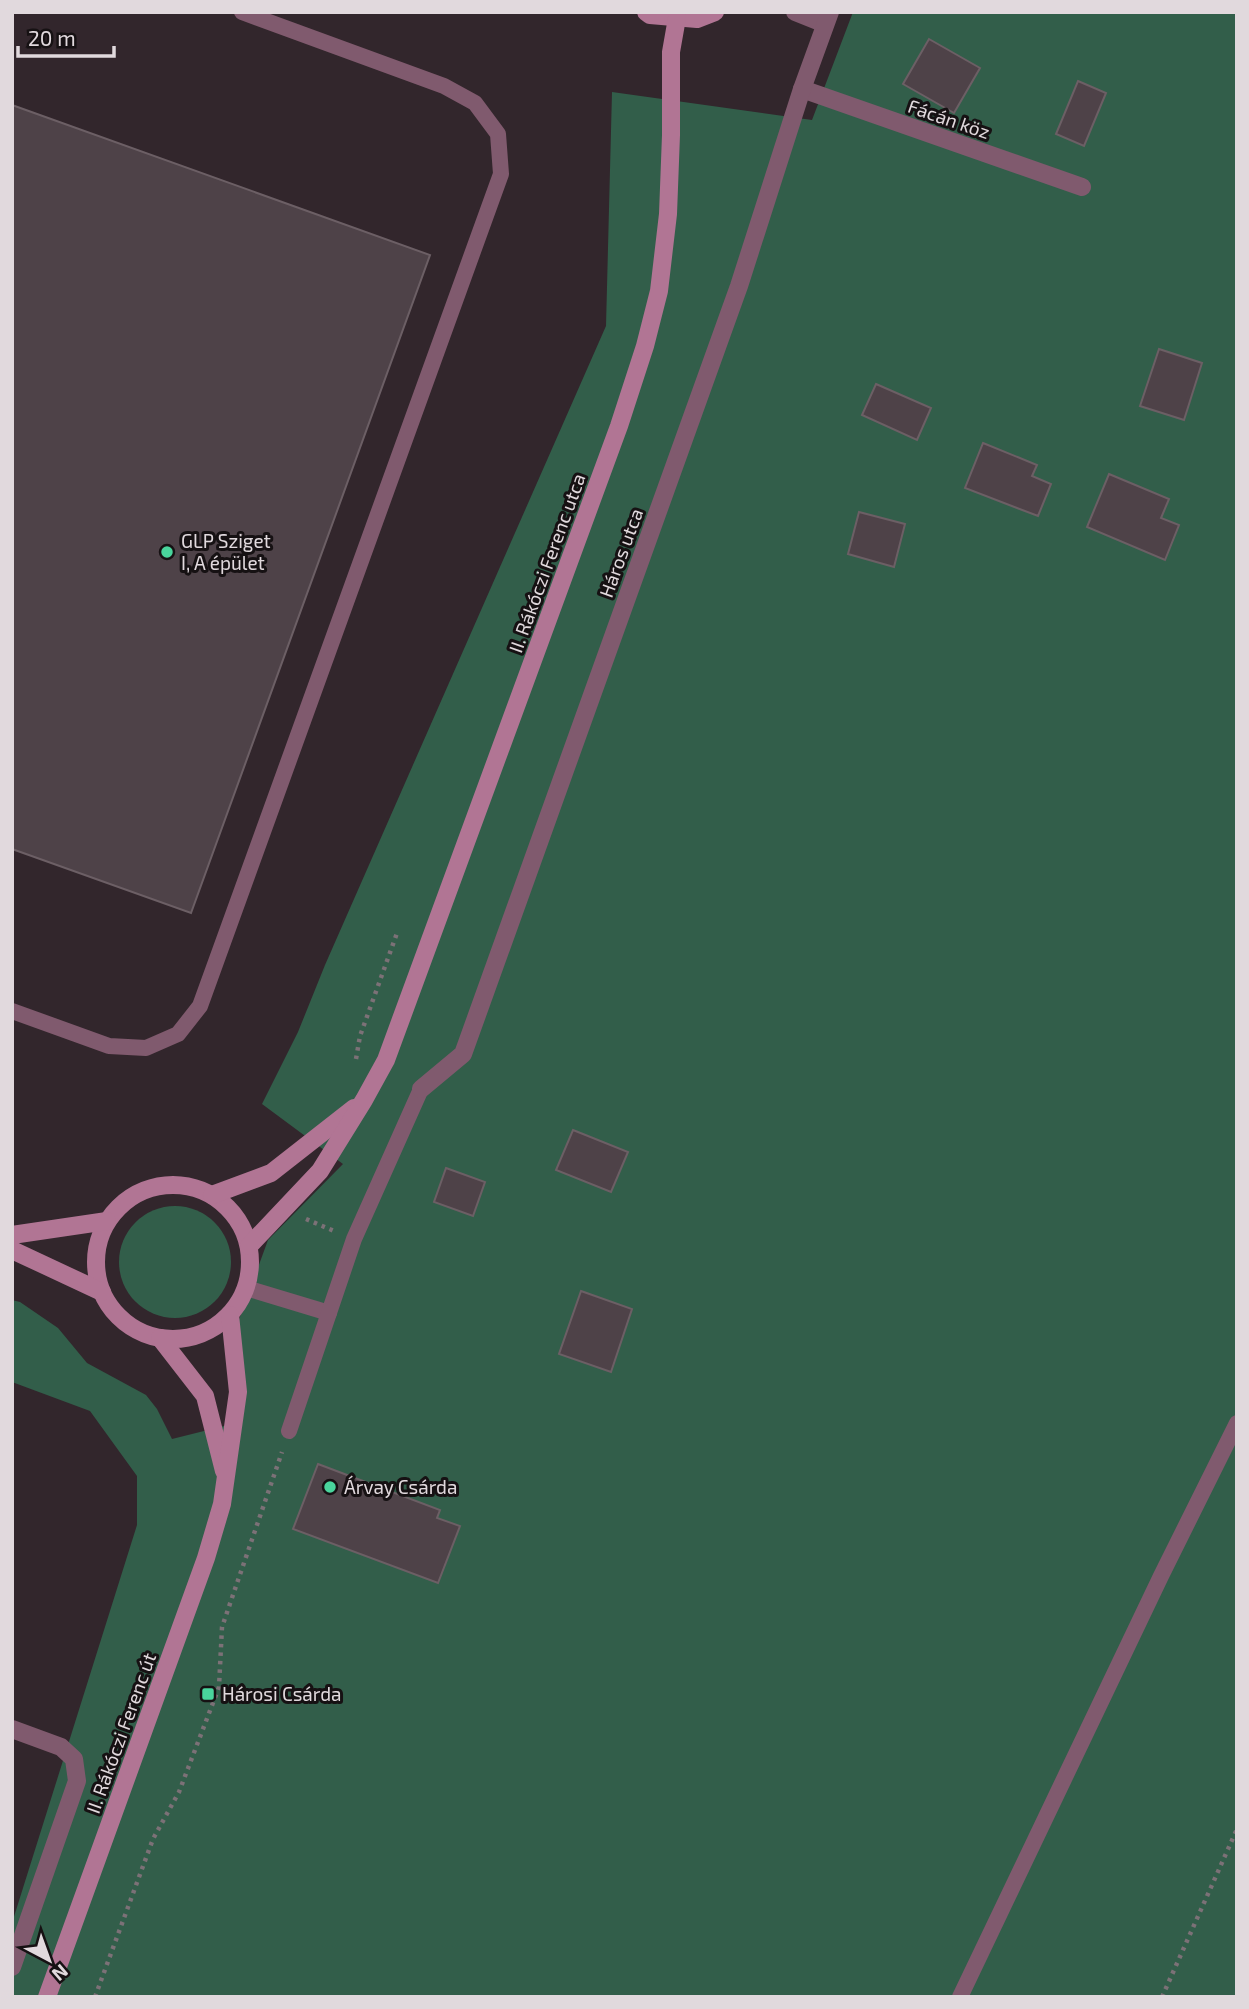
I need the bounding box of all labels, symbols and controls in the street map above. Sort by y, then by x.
scale bar [18,14,114,58]
text: 20 m [28,25,76,50]
street label: Fácán köz [905,94,993,143]
street label: II. Rákóczi Ferenc utca [503,470,590,656]
street label: Háros utca [594,505,647,600]
place label: GLP Sziget I, A épület [181,529,271,574]
marker: GLP Sziget I, A épület [159,544,175,560]
place label: Árvay Csárda [344,1475,457,1498]
marker: Árvay Csárda [322,1479,338,1495]
street label: II. Rákóczi Ferenc út [81,1649,160,1816]
place label: Hárosi Csárda [222,1682,342,1705]
marker: Hárosi Csárda [200,1686,216,1702]
north arrow [14,1925,84,1995]
text: N [48,1960,73,1986]

